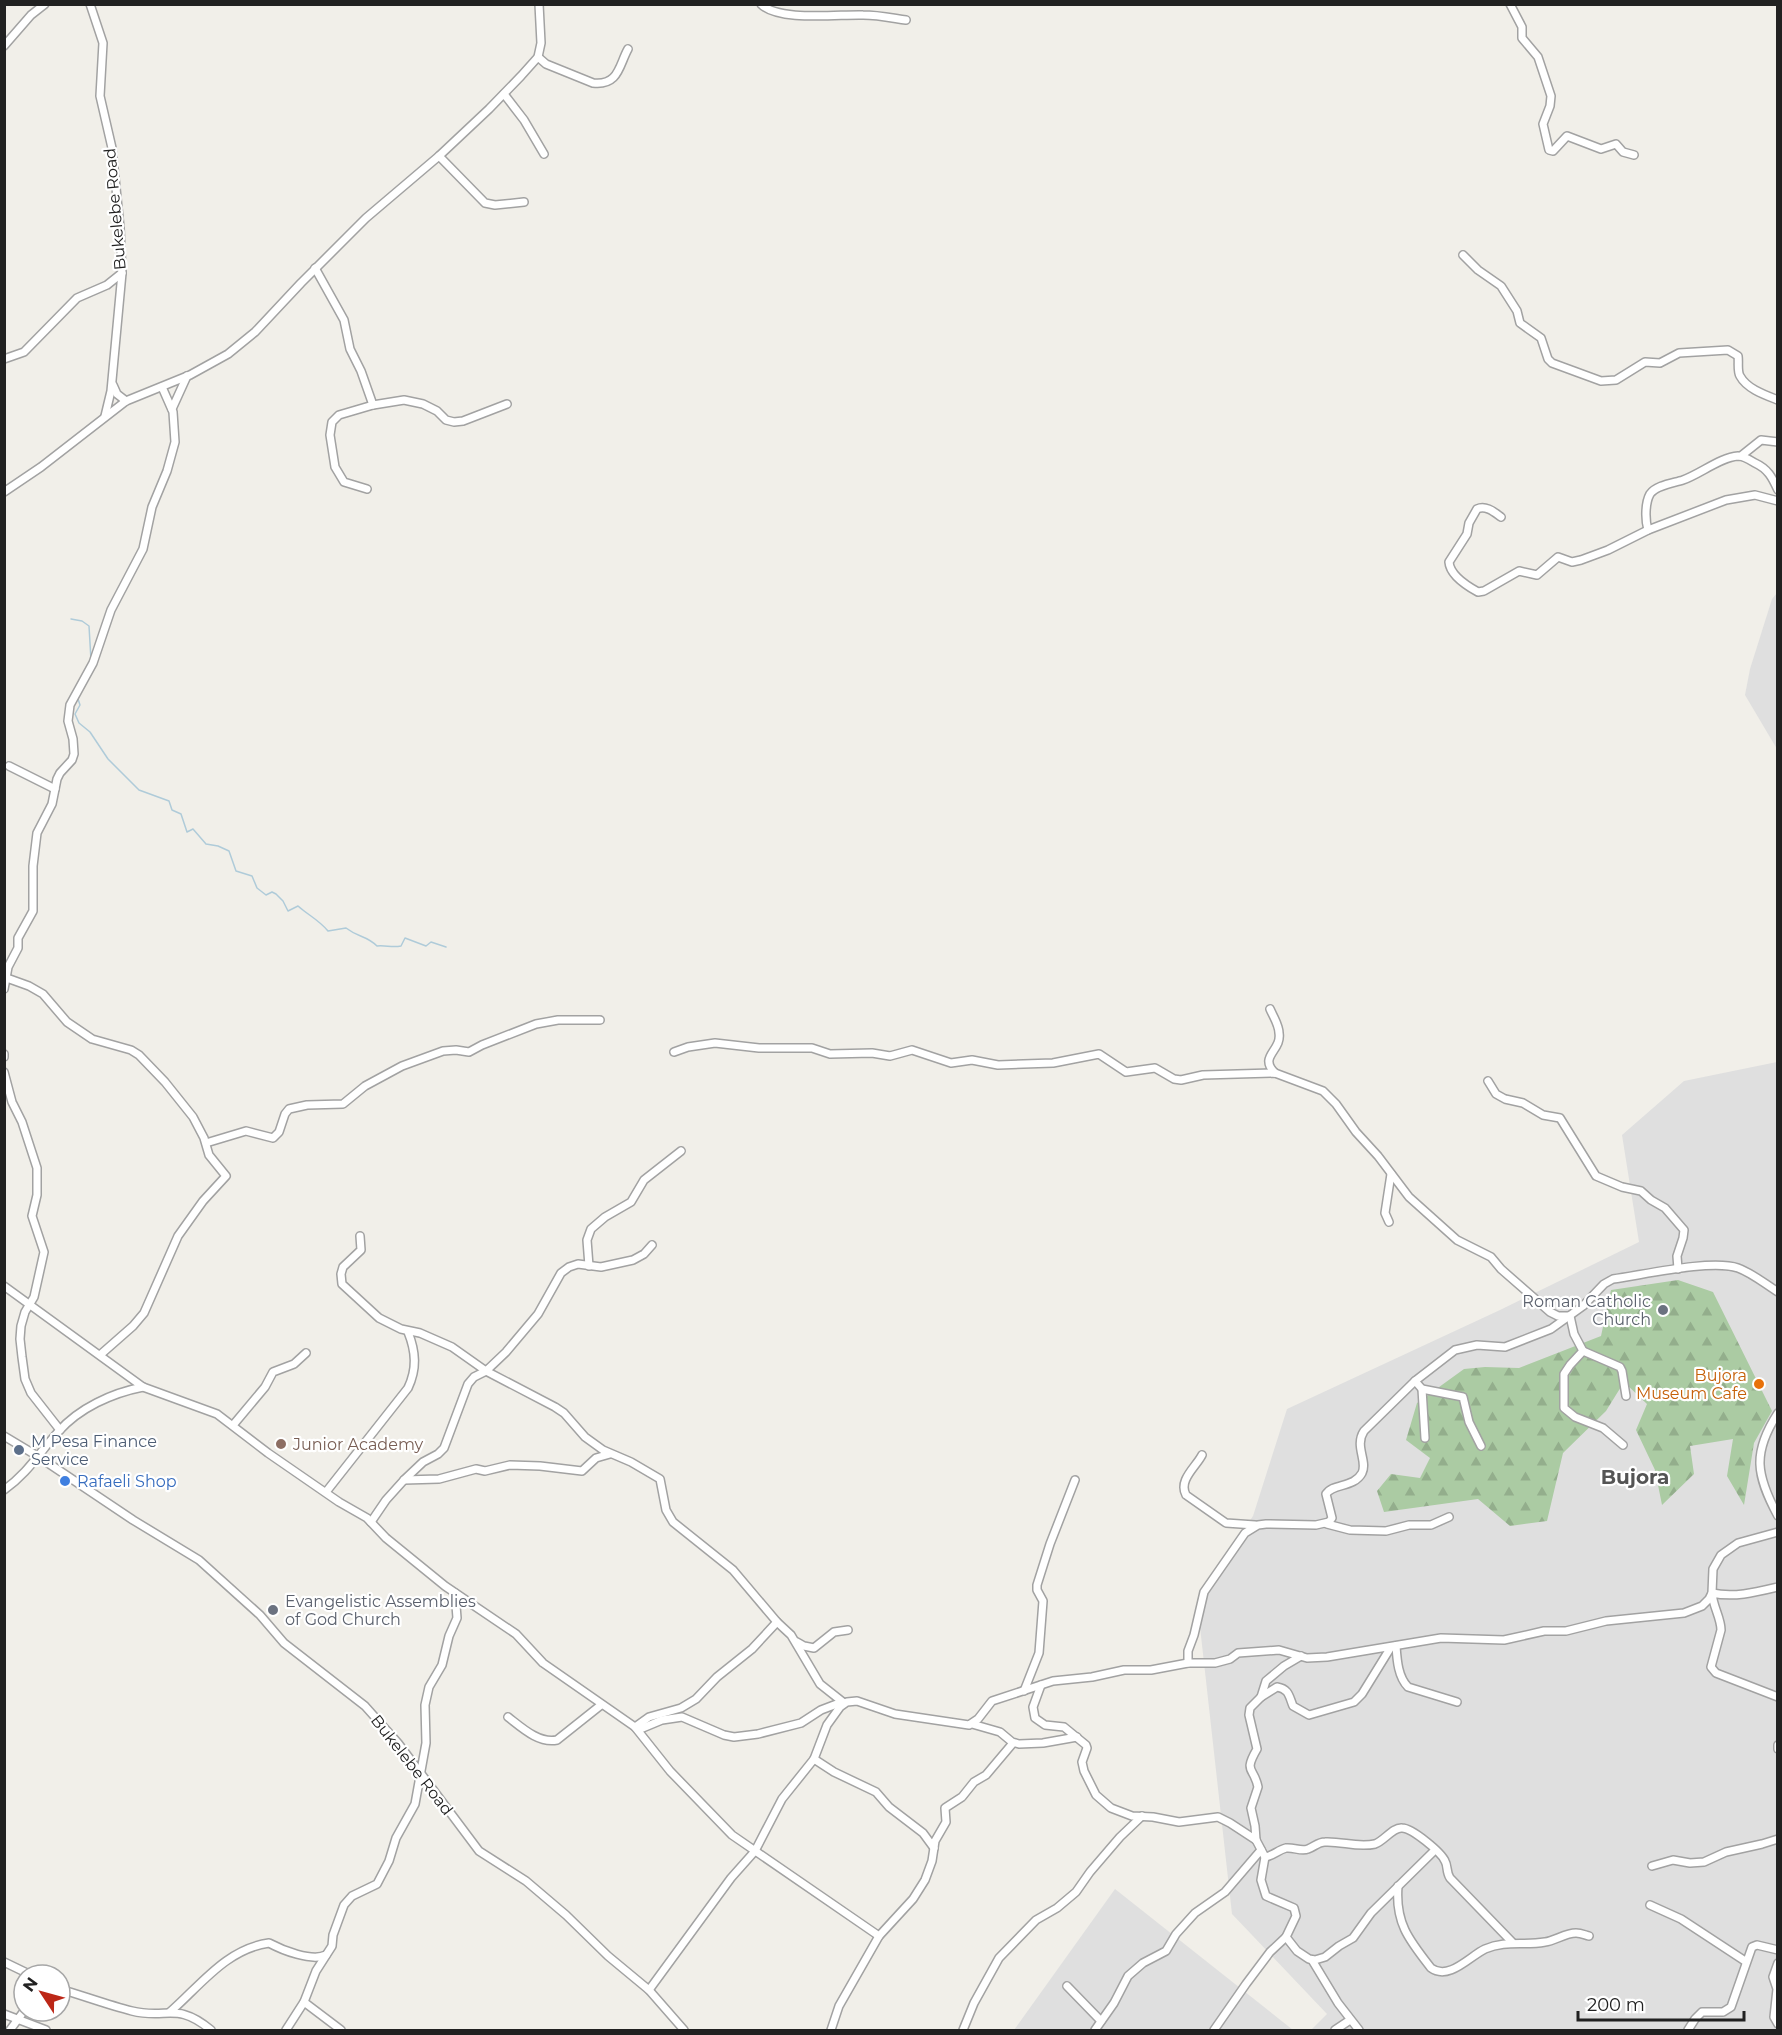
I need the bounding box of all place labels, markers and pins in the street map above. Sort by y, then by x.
place label: Roman Catholic Church [1522,1292,1651,1329]
marker: Roman Catholic Church [1656,1303,1670,1317]
place label: Bujora Museum Cafe [1636,1366,1747,1403]
marker: Bujora Museum Cafe [1752,1377,1766,1391]
place label: M Pesa Finance Service [31,1432,157,1469]
place label: Junior Academy [292,1435,424,1454]
marker: Junior Academy [274,1437,288,1451]
marker: M Pesa Finance Service [12,1443,26,1457]
place label: Rafaeli Shop [77,1472,177,1491]
marker: Rafaeli Shop [58,1474,72,1488]
place label: Evangelistic Assemblies of God Church [285,1592,476,1629]
marker: Evangelistic Assemblies of God Church [266,1603,280,1617]

